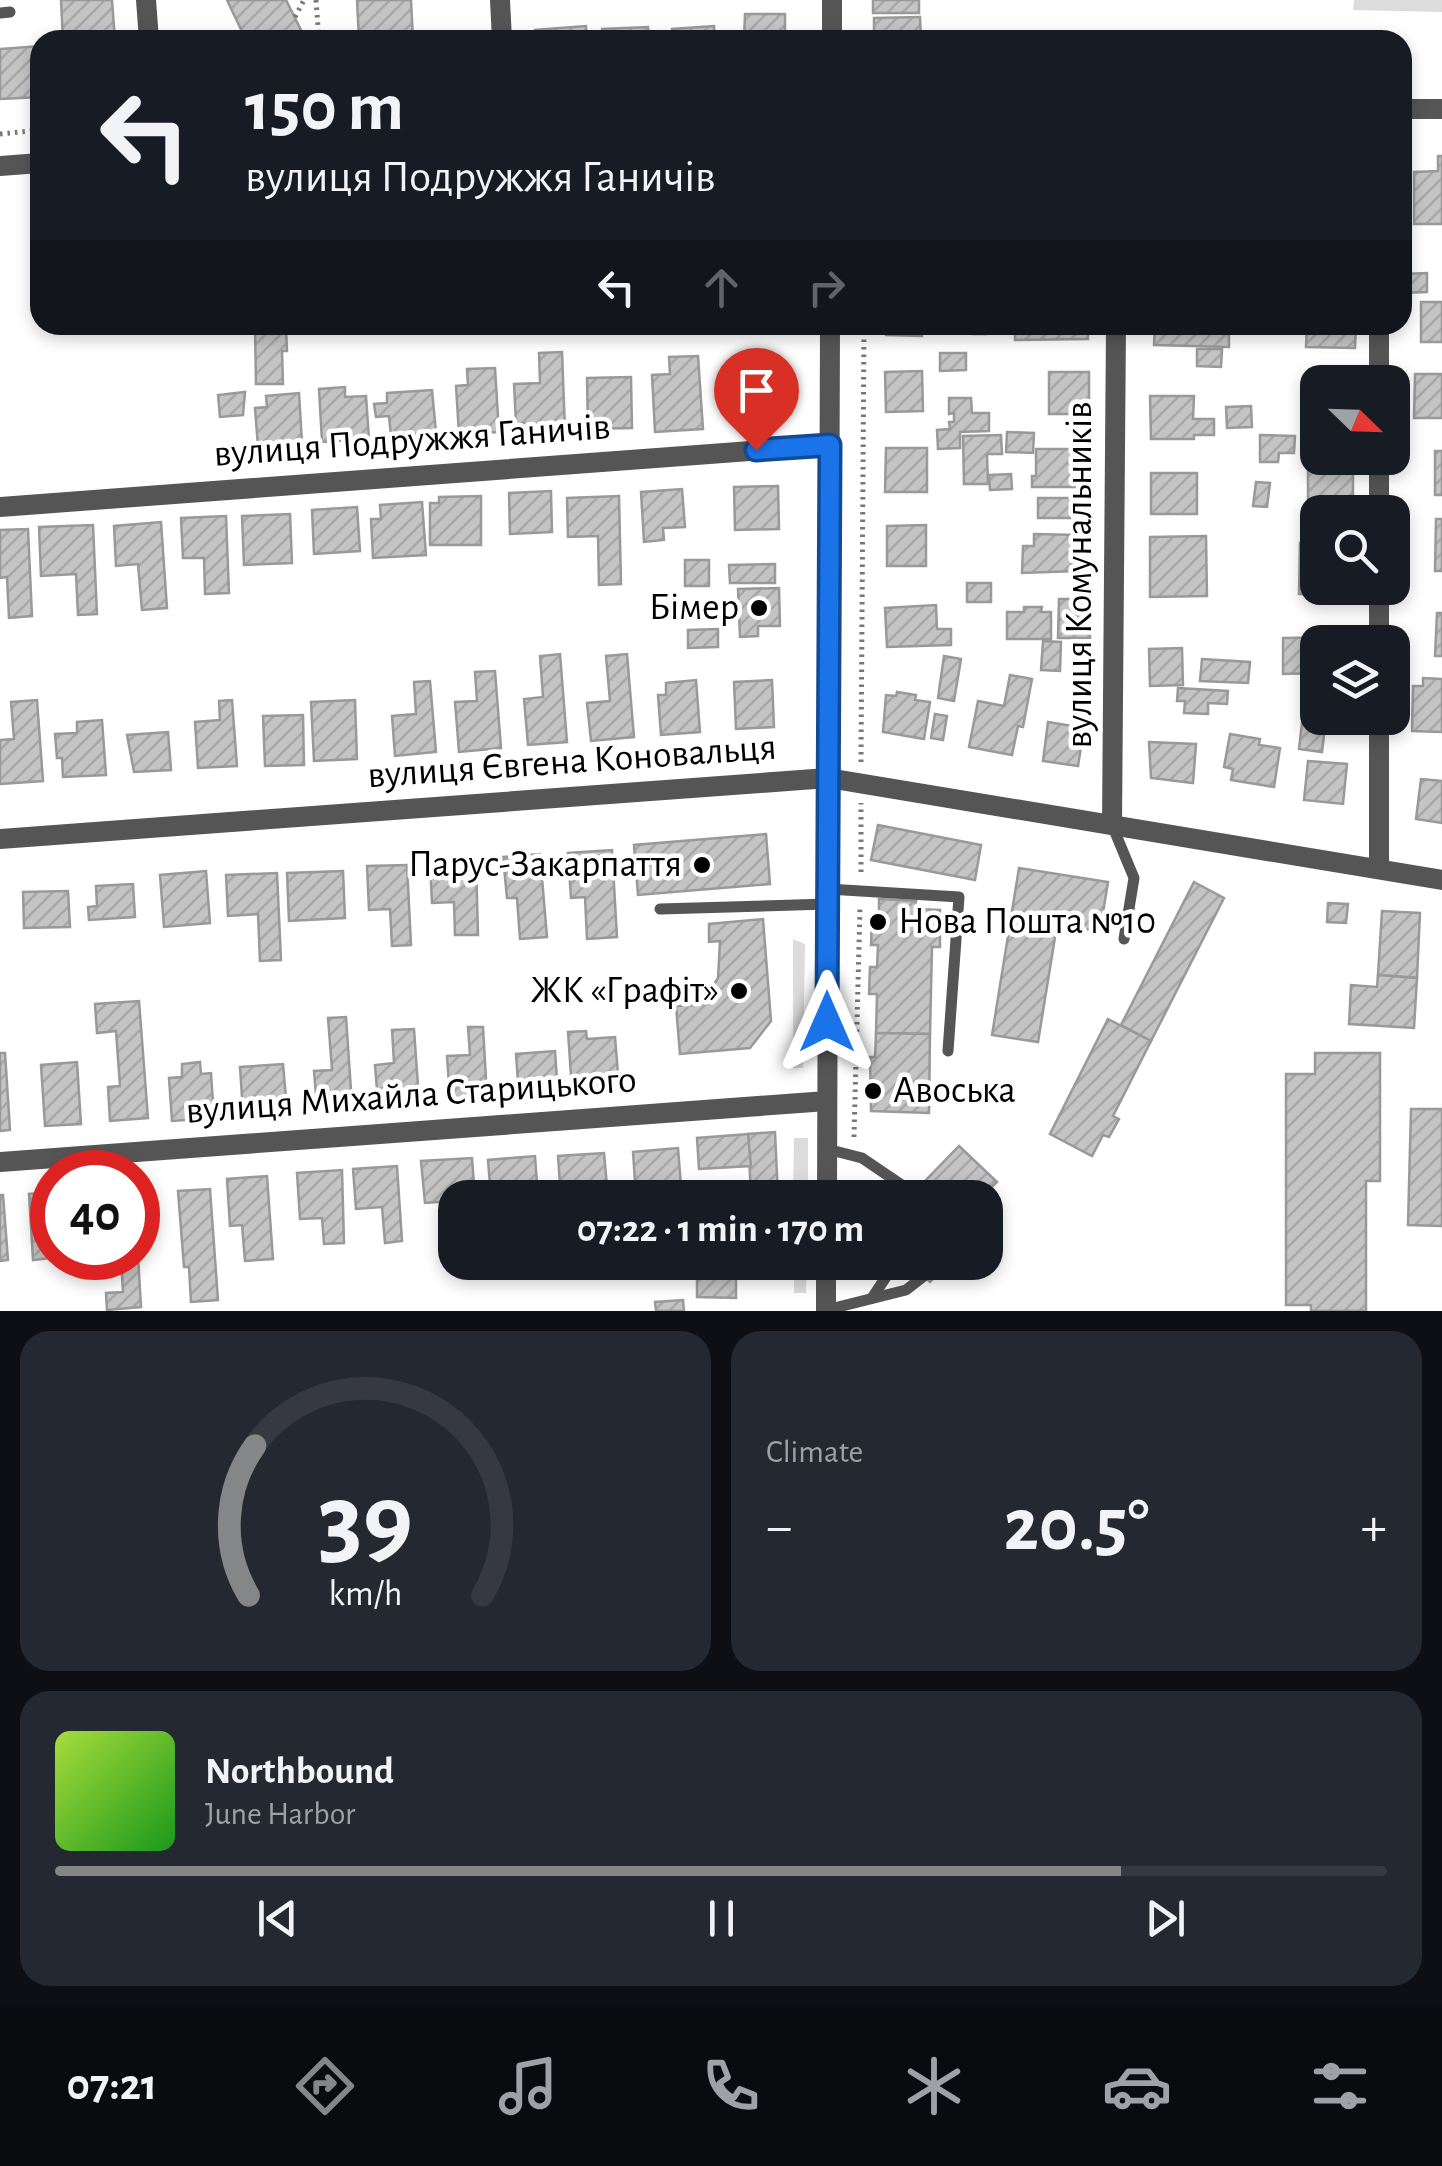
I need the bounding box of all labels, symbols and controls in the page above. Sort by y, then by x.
icon: left [80,70,210,200]
text: 150 m [245,73,404,143]
text: вулиця Подружжя Ганичів [245,155,716,200]
icon: left [589,260,644,315]
icon: ahead [694,260,749,315]
icon: right [799,260,854,315]
pin [714,348,799,451]
icon: arrive [729,363,784,418]
north arrow [1300,365,1410,475]
map controls [1300,365,1410,735]
street label: вулиця Комунальників [1061,401,1099,749]
street label: вулиця Подружжя Ганичів [212,408,612,474]
button: search [1300,495,1410,605]
place label: Бімер [649,589,739,627]
marker: Бімер [748,597,770,619]
button: layers [1300,625,1410,735]
street label: вулиця Євгена Коновальця [366,729,778,795]
place label: Парус-Закарпаття [408,846,682,884]
marker: Парус-Закарпаття [691,854,713,876]
place label: Нова Пошта №10 [898,903,1156,941]
marker: Нова Пошта №10 [867,911,889,933]
position arrow [775,970,879,1074]
place label: ЖК «Графіт» [530,972,719,1010]
marker: ЖК «Графіт» [728,980,750,1002]
street label: вулиця Михайла Старицького [184,1061,638,1131]
place label: Авоська [893,1072,1016,1110]
marker: Авоська [862,1080,884,1102]
speed limit sign: 40 [30,1150,160,1280]
text: 07:22 · 1 min · 170 m [577,1211,864,1249]
text: Climate [766,1436,863,1468]
text: 39 [318,1470,413,1574]
text: 20.5° [1004,1489,1149,1564]
text: − [766,1500,792,1555]
text: + [1361,1500,1387,1555]
text: km/h [329,1576,402,1612]
text: Northbound [205,1753,394,1791]
text: June Harbor [205,1798,355,1830]
icon: previous [250,1891,305,1946]
icon: pause [694,1891,749,1946]
icon: next [1138,1891,1193,1946]
icon: directions [290,2051,360,2121]
icon: music [493,2051,563,2121]
icon: phone [696,2051,766,2121]
icon: climate [899,2051,969,2121]
icon: car [1102,2051,1172,2121]
icon: filters [1305,2051,1375,2121]
text: 07:21 [67,2063,157,2108]

